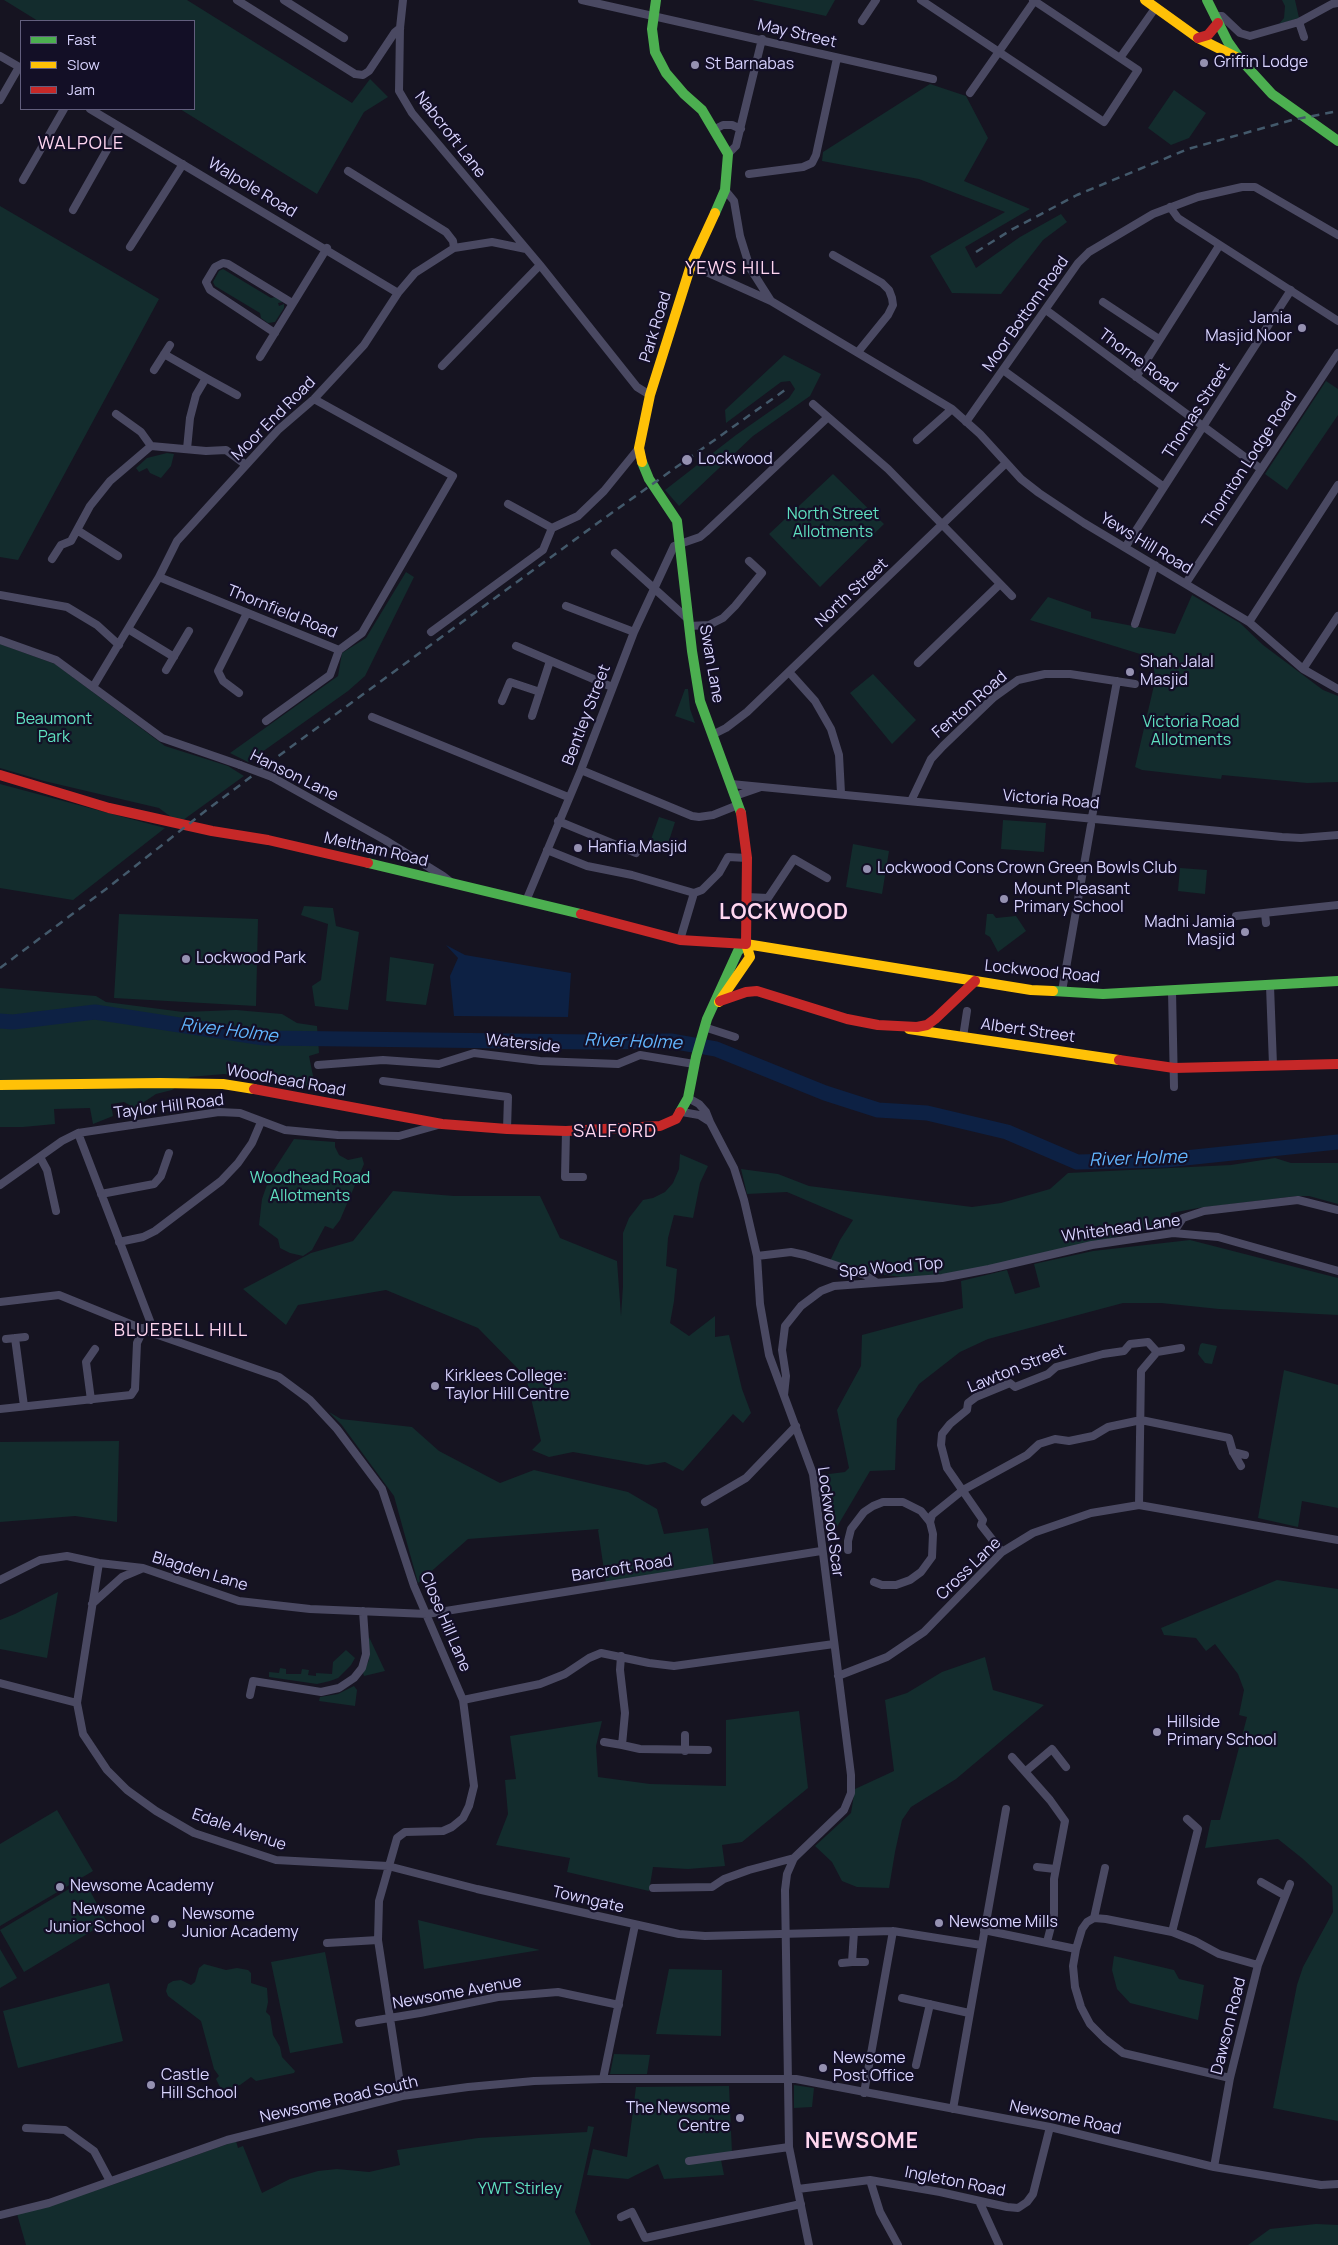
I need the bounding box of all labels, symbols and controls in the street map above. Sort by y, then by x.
street label: May Street [756,16,838,52]
legend [20,20,195,110]
text: Fast [67,29,96,50]
place label: Griffin Lodge [1214,53,1308,73]
text: Slow [67,54,100,75]
place label: St Barnabas [705,55,794,75]
marker: Griffin Lodge [1198,57,1210,69]
marker: St Barnabas [689,59,701,71]
text: Jam [67,79,95,100]
street label: Nabcroft Lane [410,88,490,182]
district label: WALPOLE [37,133,125,155]
street label: Walpole Road [204,154,300,222]
street label: Moor Bottom Road [979,253,1073,375]
district label: YEWS HILL [684,258,782,280]
street label: Park Road [636,289,676,365]
place label: Jamia Masjid Noor [1205,309,1292,347]
marker: Jamia Masjid Noor [1296,322,1308,334]
street label: Thorne Road [1095,325,1181,397]
street label: Thomas Street [1159,360,1235,462]
street label: Moor End Road [228,373,320,465]
street label: Thornton Lodge Road [1199,388,1301,532]
place label: Lockwood [698,450,773,470]
marker: Lockwood [680,453,694,467]
park label: North Street Allotments [787,505,879,543]
street label: Yews Hill Road [1097,509,1195,579]
street label: North Street [812,555,892,631]
street label: Thornfield Road [224,581,340,643]
street label: Swan Lane [695,623,727,705]
place label: Shah Jalal Masjid [1140,653,1214,691]
street label: Bentley Street [559,662,615,768]
marker: Shah Jalal Masjid [1124,666,1136,678]
street label: Fenton Road [929,667,1011,743]
park label: Beaumont Park [16,710,92,748]
park label: Victoria Road Allotments [1143,713,1239,751]
street label: Hanson Lane [247,746,341,806]
street label: Victoria Road [1002,786,1100,814]
street label: Meltham Road [322,829,430,871]
place label: Hanfia Masjid [588,838,687,858]
marker: Hanfia Masjid [572,842,584,854]
place label: Lockwood Cons Crown Green Bowls Club [877,859,1177,879]
marker: Lockwood Cons Crown Green Bowls Club [861,863,873,875]
place label: Mount Pleasant Primary School [1014,880,1130,918]
marker: Mount Pleasant Primary School [998,893,1010,905]
district label: LOCKWOOD [718,900,850,926]
place label: Madni Jamia Masjid [1144,913,1235,951]
marker: Madni Jamia Masjid [1239,926,1251,938]
place label: Lockwood Park [196,949,306,969]
marker: Lockwood Park [180,953,192,965]
street label: Lockwood Road [983,956,1101,988]
water label: River Holme [179,1014,279,1048]
street label: Albert Street [980,1015,1076,1047]
water label: River Holme [584,1029,682,1055]
street label: Waterside [485,1031,561,1057]
street label: Woodhead Road [225,1061,347,1101]
street label: Taylor Hill Road [113,1091,225,1123]
district label: SALFORD [572,1121,658,1143]
water label: River Holme [1089,1146,1187,1172]
park label: Woodhead Road Allotments [250,1169,370,1207]
street label: Whitehead Lane [1060,1211,1182,1247]
street label: Spa Wood Top [838,1254,944,1282]
district label: BLUEBELL HILL [112,1320,250,1342]
street label: Lawton Street [965,1341,1069,1397]
place label: Kirklees College: Taylor Hill Centre [445,1367,569,1405]
marker: Kirklees College: Taylor Hill Centre [429,1380,441,1392]
street label: Lockwood Scar [813,1466,847,1578]
street label: Cross Lane [933,1534,1005,1604]
street label: Blagden Lane [150,1548,250,1596]
street label: Barcroft Road [570,1552,674,1586]
street label: Close Hill Lane [415,1569,475,1675]
place label: Hillside Primary School [1167,1713,1277,1751]
marker: Hillside Primary School [1151,1726,1163,1738]
street label: Edale Avenue [189,1805,289,1855]
place label: Newsome Academy [70,1877,214,1897]
marker: Newsome Academy [54,1881,66,1893]
street label: Towngate [550,1882,626,1918]
place label: Newsome Junior School [46,1900,145,1938]
place label: Newsome Junior Academy [182,1905,299,1943]
marker: Newsome Junior School [149,1913,161,1925]
place label: Newsome Mills [949,1913,1058,1933]
marker: Newsome Mills [933,1917,945,1929]
marker: Newsome Junior Academy [166,1918,178,1930]
street label: Newsome Avenue [391,1972,523,2014]
street label: Dawson Road [1208,1975,1250,2077]
place label: Newsome Post Office [833,2049,914,2087]
marker: Newsome Post Office [817,2062,829,2074]
place label: Castle Hill School [161,2066,237,2104]
street label: Newsome Road South [258,2072,420,2128]
marker: Castle Hill School [145,2079,157,2091]
street label: Newsome Road [1007,2097,1123,2139]
place label: The Newsome Centre [626,2099,730,2137]
marker: The Newsome Centre [734,2112,746,2124]
district label: NEWSOME [804,2129,920,2155]
street label: Ingleton Road [903,2163,1007,2201]
park label: YWT Stirley [478,2180,562,2200]

